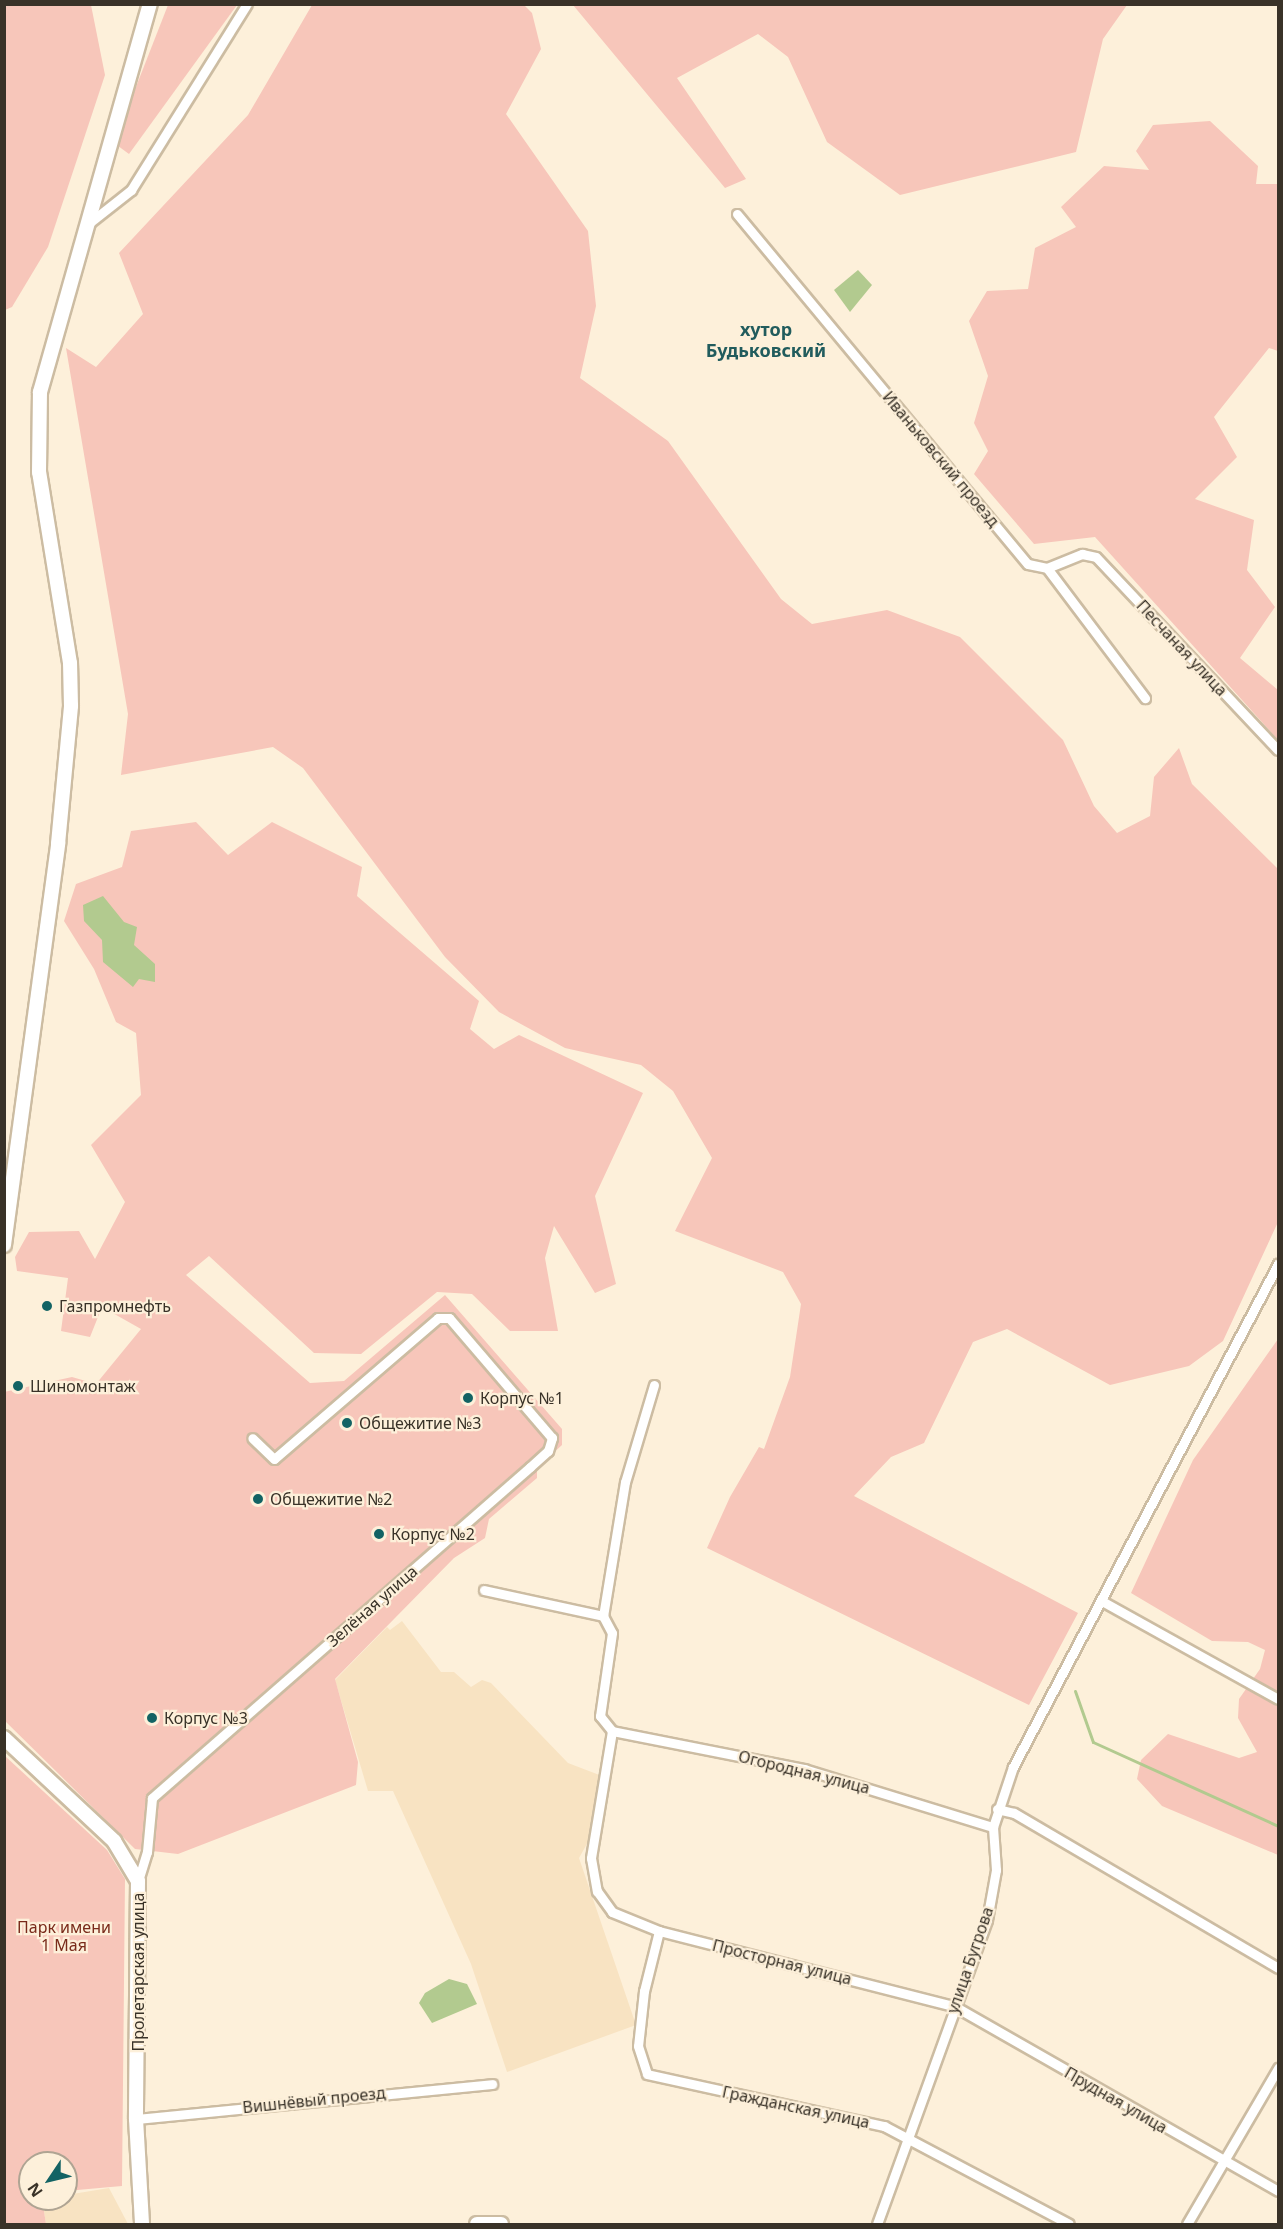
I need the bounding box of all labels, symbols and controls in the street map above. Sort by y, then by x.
district label: хутор Будьковский [706,319,826,362]
street label: Иваньковский проезд [879,387,1003,531]
street label: Песчаная улица [1133,596,1231,700]
place label: Газпромнефть [59,1296,171,1316]
marker: Газпромнефть [40,1299,54,1313]
place label: Шиномонтаж [30,1376,136,1396]
marker: Шиномонтаж [11,1379,25,1393]
place label: Корпус №1 [480,1388,564,1408]
marker: Корпус №1 [461,1391,475,1405]
place label: Общежитие №3 [359,1413,481,1433]
marker: Общежитие №3 [340,1416,354,1430]
place label: Общежитие №2 [270,1489,392,1509]
marker: Общежитие №2 [251,1492,265,1506]
place label: Корпус №2 [391,1524,475,1544]
marker: Корпус №2 [372,1527,386,1541]
street label: Зелёная улица [323,1561,421,1651]
place label: Корпус №3 [164,1708,248,1728]
marker: Корпус №3 [145,1711,159,1725]
street label: Огородная улица [736,1746,872,1798]
street label: Пролетарская улица [128,1893,148,2051]
street label: улица Бугрова [943,1904,997,2016]
park label: Парк имени 1 Мая [17,1917,111,1955]
street label: Просторная улица [710,1935,854,1989]
street label: Прудная улица [1061,2063,1171,2137]
street label: Гражданская улица [721,2082,871,2132]
street label: Вишнёвый проезд [241,2083,387,2117]
north arrow [18,2151,78,2211]
text: N [22,2179,48,2202]

